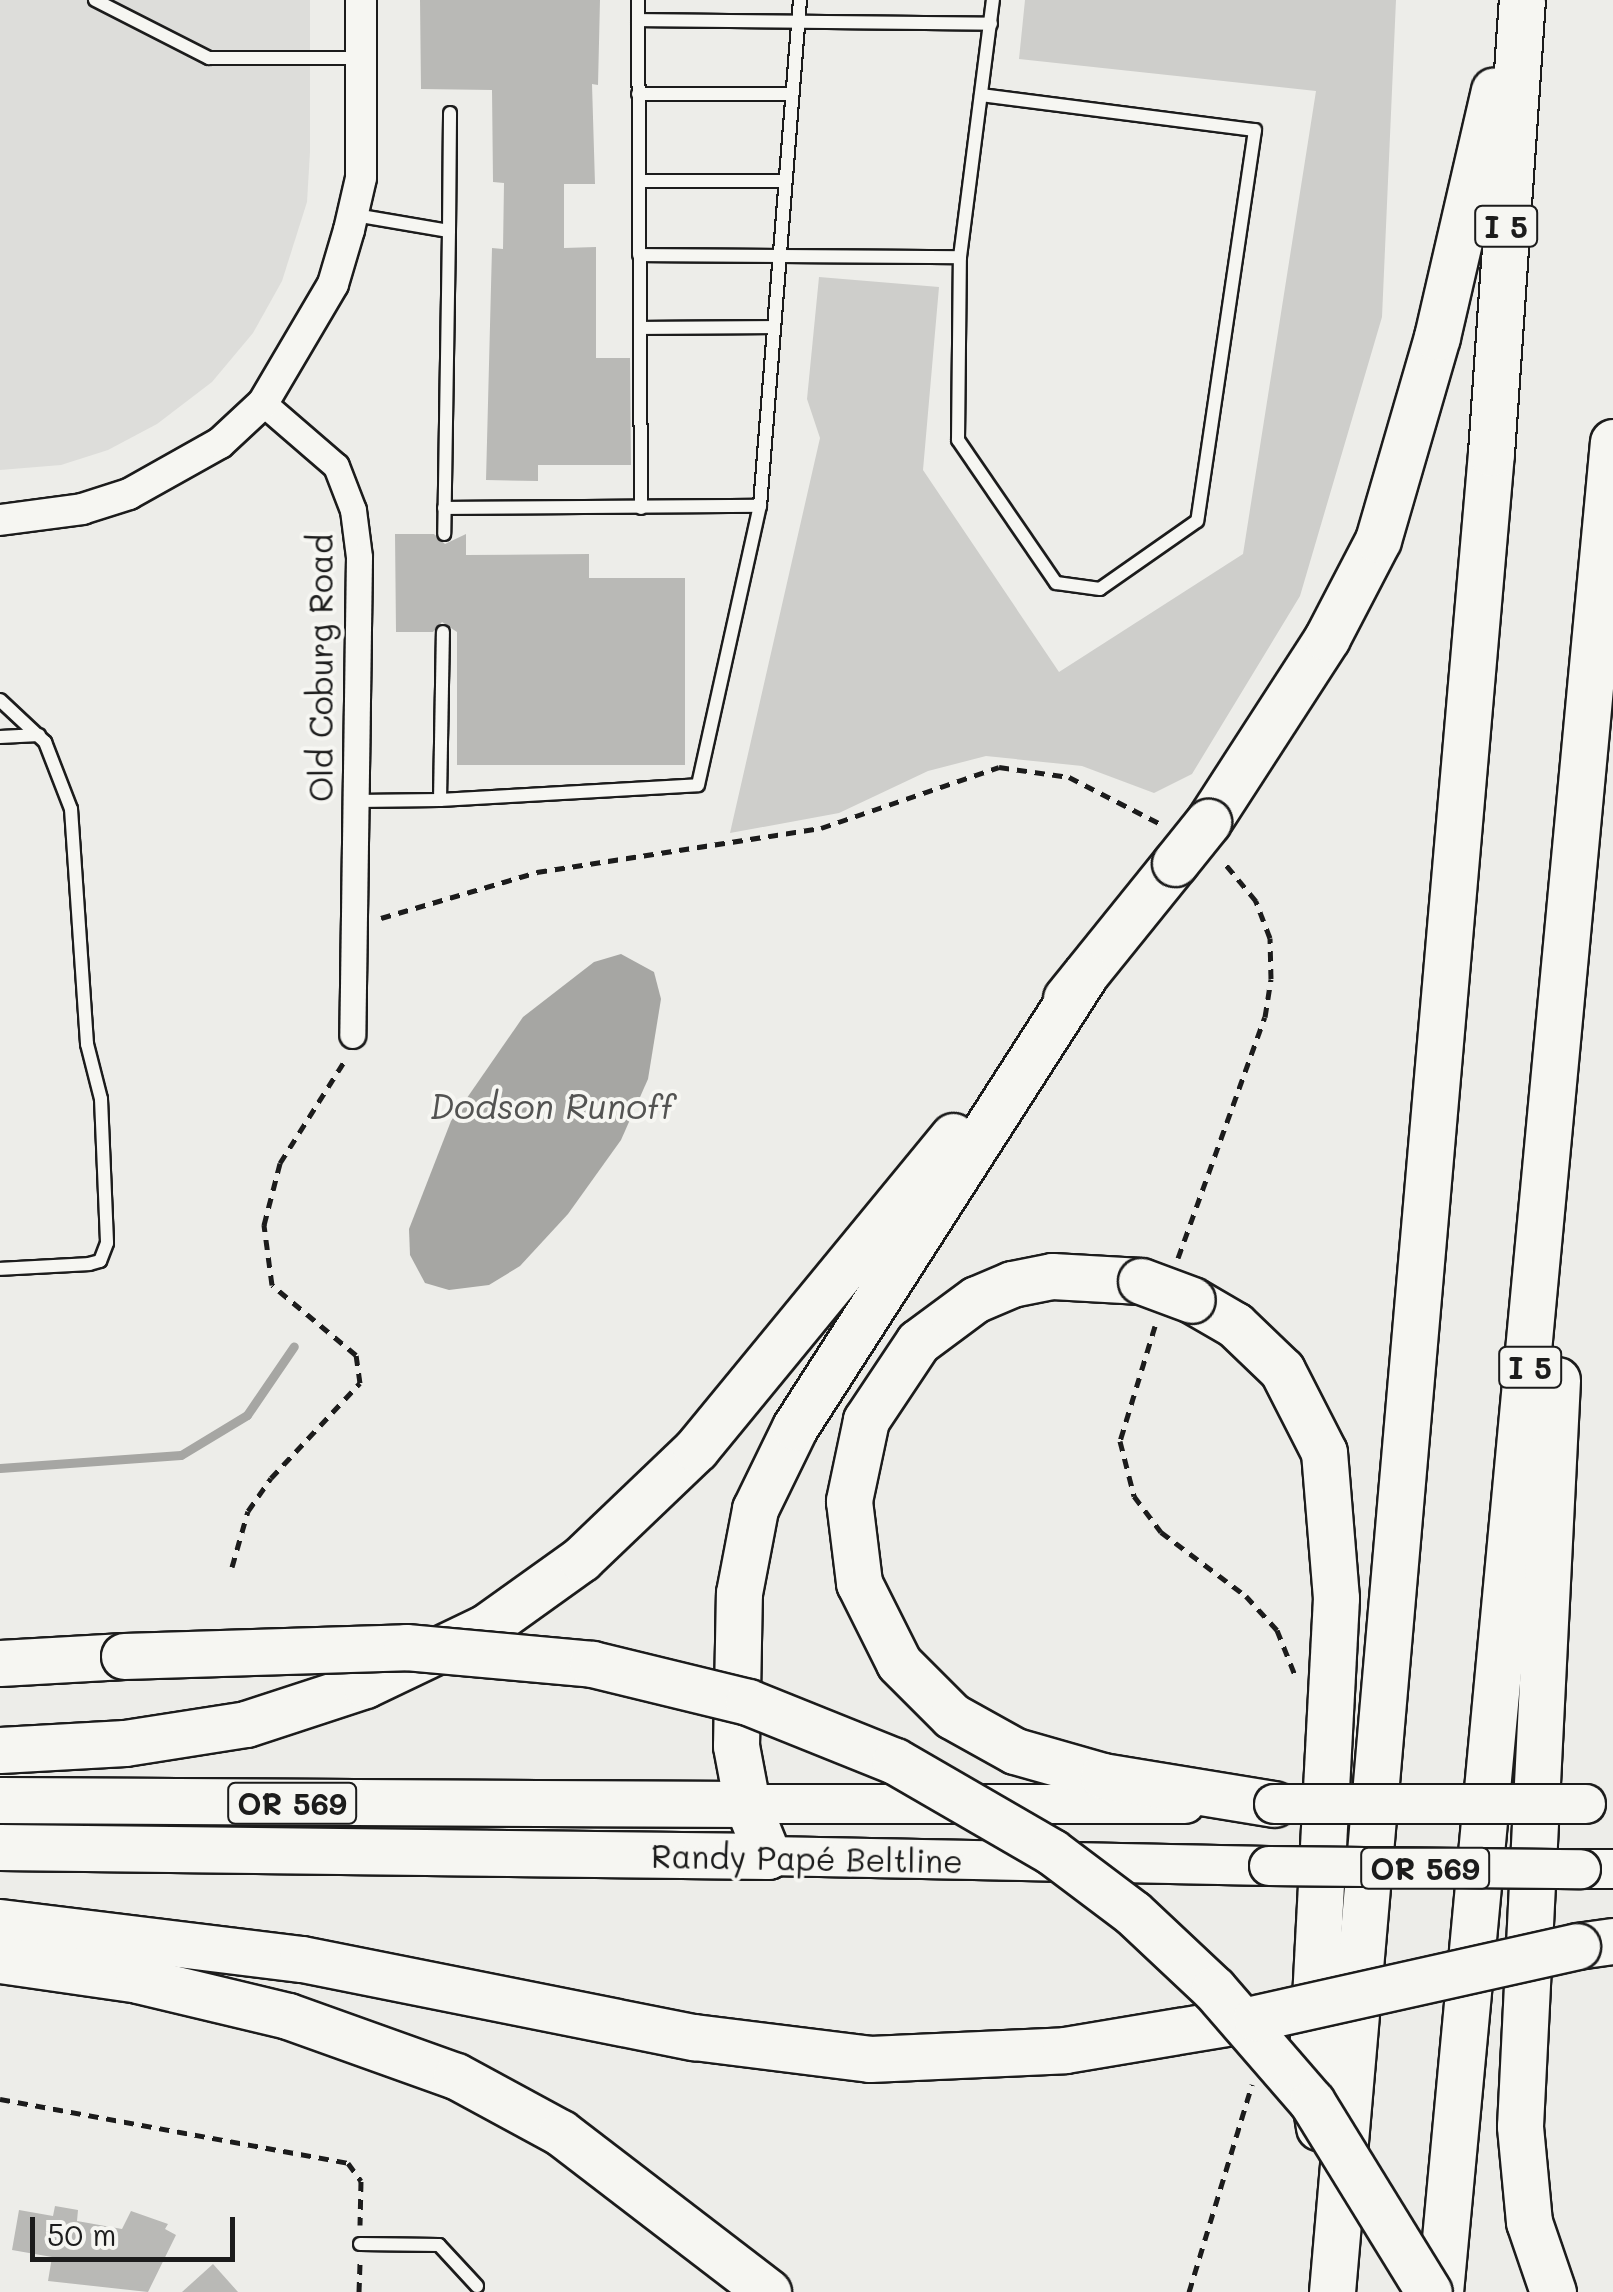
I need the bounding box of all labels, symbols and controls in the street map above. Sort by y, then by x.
road number: I 5 [1474,201,1538,251]
street label: Old Coburg Road [301,534,339,802]
water label: Dodson Runoff [430,1084,674,1126]
road number: I 5 [1498,1342,1562,1392]
road number: OR 569 [227,1778,357,1828]
street label: Randy Papé Beltline [651,1836,963,1880]
road number: OR 569 [1360,1843,1490,1893]
scale bar [35,2197,240,2259]
text: 50 m [47,2214,117,2254]

